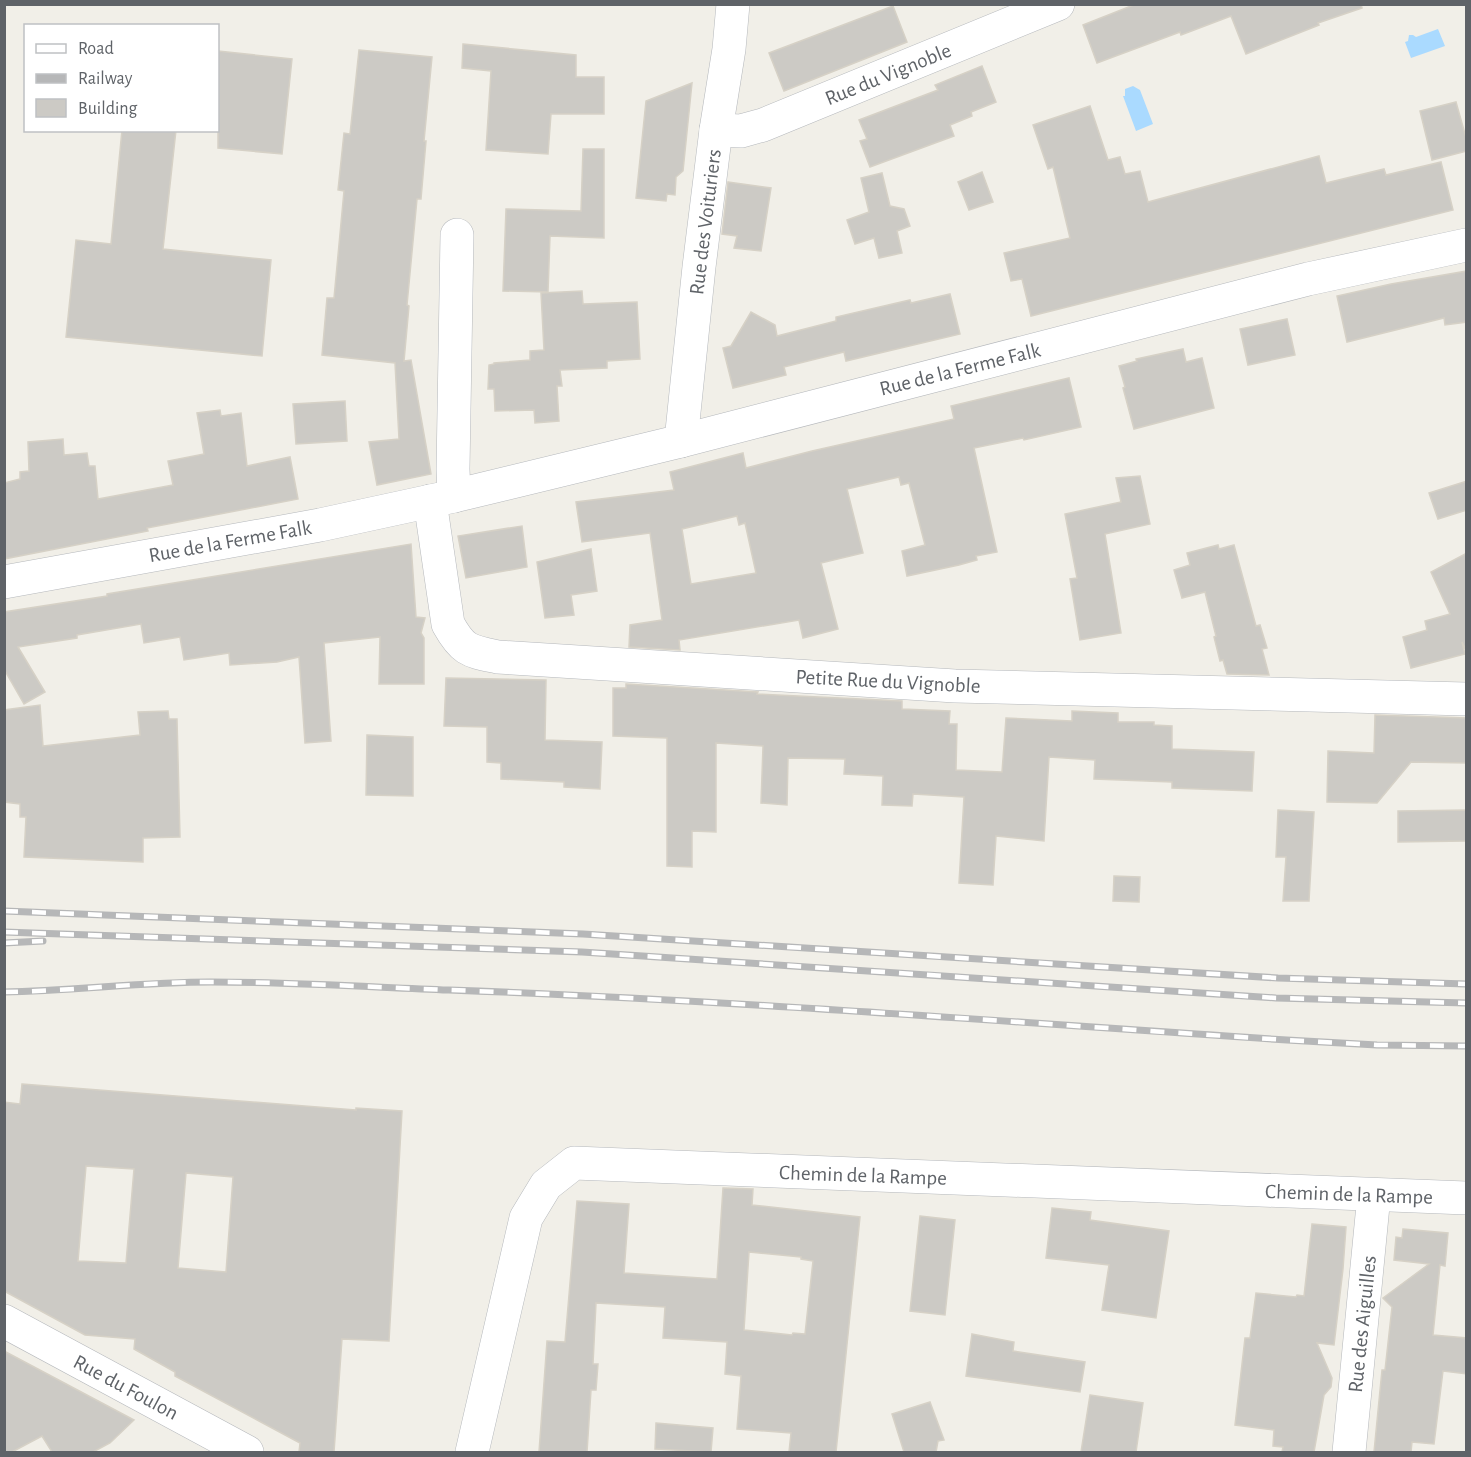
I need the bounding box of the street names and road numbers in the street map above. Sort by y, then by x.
street label: Rue du Vignoble [822,40,954,109]
street label: Rue des Voituriers [686,148,725,296]
street label: Rue de la Ferme Falk [877,339,1043,400]
street label: Rue de la Ferme Falk [147,517,314,566]
street label: Petite Rue du Vignoble [795,666,981,697]
street label: Chemin de la Rampe [779,1162,947,1189]
street label: Chemin de la Rampe [1265,1181,1433,1208]
street label: Rue des Aiguilles [1345,1254,1380,1394]
street label: Rue du Foulon [70,1351,182,1424]

